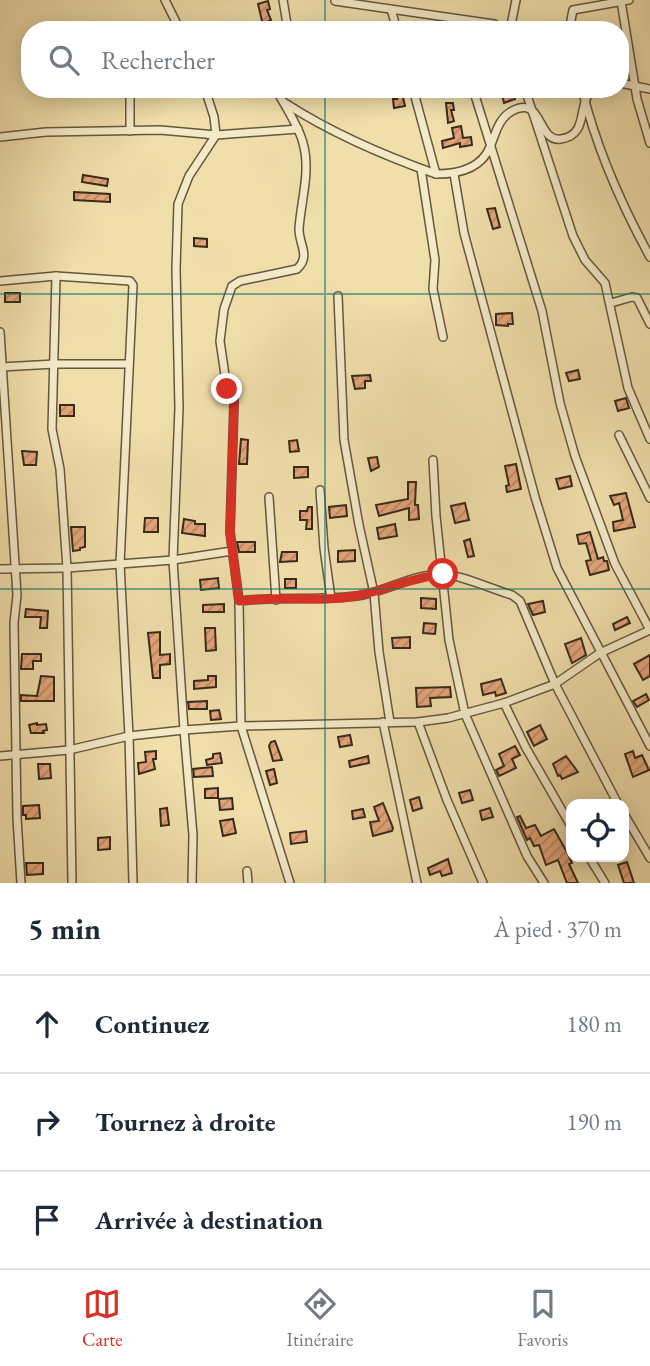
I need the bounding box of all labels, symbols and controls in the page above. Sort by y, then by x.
search box [21,21,629,98]
icon: search [45,41,83,79]
text: Rechercher [101,43,215,77]
route end [211,373,242,404]
route start [427,558,458,589]
map controls [566,799,629,862]
button: locate [566,799,629,862]
text: 5 min [28,909,101,948]
text: À pied · 370 m [494,914,622,944]
icon: ahead [28,1005,66,1043]
text: Continuez [95,1007,209,1041]
text: 180 m [566,1009,622,1039]
icon: right [28,1103,66,1141]
text: Tournez à droite [95,1105,276,1139]
text: 190 m [566,1107,622,1137]
icon: arrive [28,1201,66,1239]
text: Arrivée à destination [95,1203,323,1237]
tab: Carte [82,1285,123,1352]
tab: Itinéraire [287,1285,353,1352]
tab: Favoris [517,1285,568,1352]

